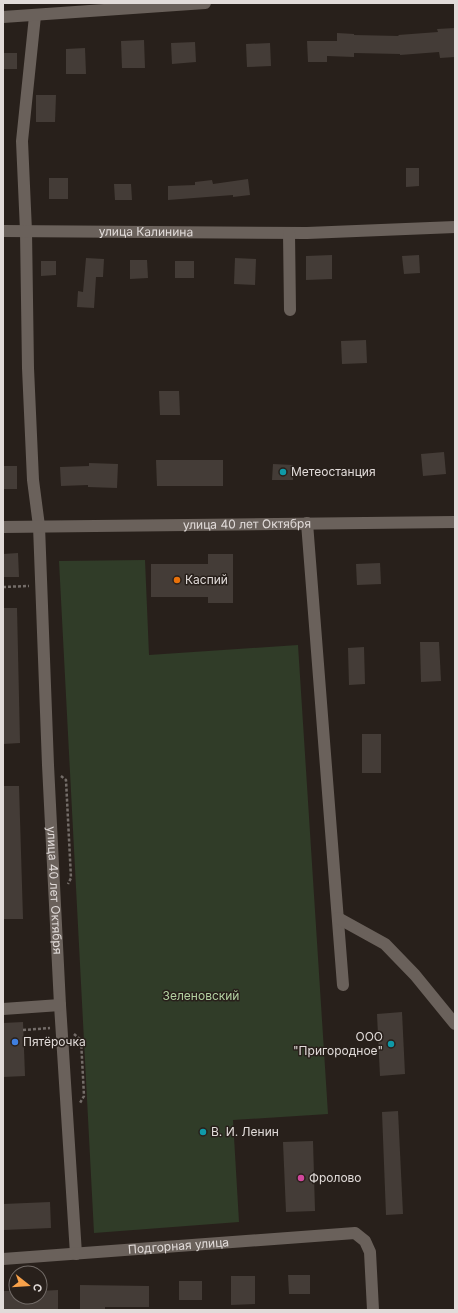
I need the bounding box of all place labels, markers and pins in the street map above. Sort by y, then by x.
place label: Метеостанция [291,464,376,479]
marker: Метеостанция [278,467,288,477]
place label: Каспий [185,572,228,587]
marker: Каспий [172,575,182,585]
place label: ООО "Пригородное" [293,1029,383,1058]
place label: Пятёрочка [23,1034,86,1049]
marker: Пятёрочка [10,1037,20,1047]
marker: ООО "Пригородное" [386,1039,396,1049]
place label: В. И. Ленин [211,1124,279,1139]
marker: В. И. Ленин [198,1127,208,1137]
place label: Фролово [309,1170,362,1185]
marker: Фролово [296,1173,306,1183]

